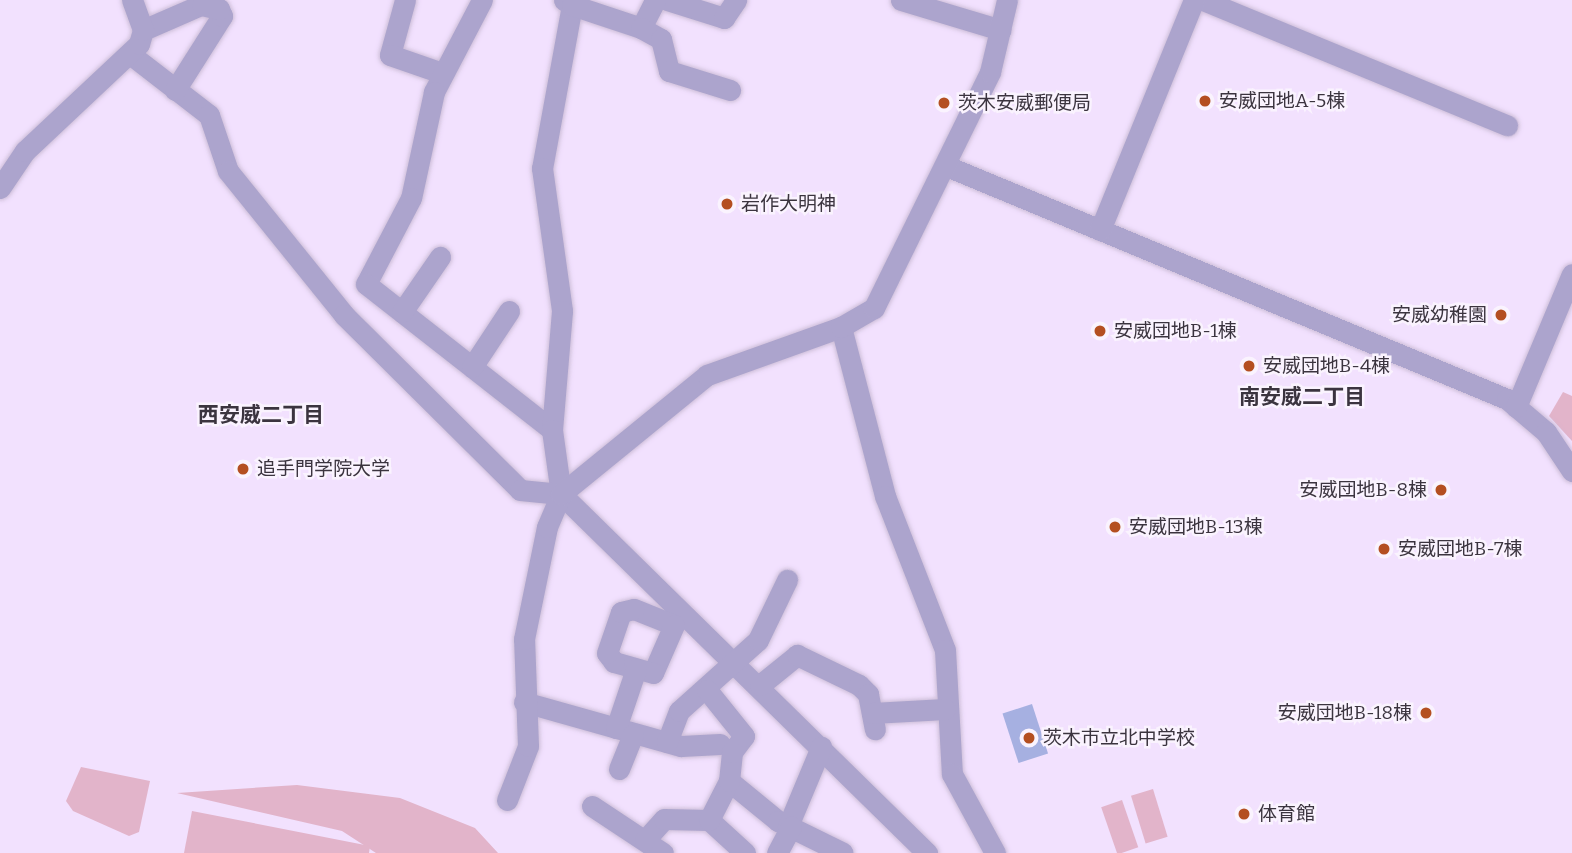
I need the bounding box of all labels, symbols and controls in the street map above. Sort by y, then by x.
place label: 安威団地A-5棟 [1219,90,1345,112]
place label: 茨木安威郵便局 [958,92,1091,114]
marker: 安威団地A-5棟 [1197,93,1213,109]
marker: 茨木安威郵便局 [936,95,952,111]
place label: 岩作大明神 [741,193,836,215]
marker: 岩作大明神 [719,196,735,212]
place label: 安威幼稚園 [1392,304,1487,326]
marker: 安威幼稚園 [1493,307,1509,323]
place label: 安威団地B-1棟 [1114,320,1237,342]
marker: 安威団地B-1棟 [1092,323,1108,339]
place label: 安威団地B-4棟 [1263,355,1390,377]
marker: 安威団地B-4棟 [1241,358,1257,374]
district label: 南安威二丁目 [1239,384,1365,410]
district label: 西安威二丁目 [198,402,324,428]
place label: 追手門学院大学 [257,458,390,480]
marker: 追手門学院大学 [235,461,251,477]
place label: 安威団地B-8棟 [1300,479,1427,501]
marker: 安威団地B-8棟 [1433,482,1449,498]
place label: 安威団地B-13棟 [1129,516,1263,538]
marker: 安威団地B-13棟 [1107,519,1123,535]
place label: 安威団地B-7棟 [1398,538,1522,560]
marker: 安威団地B-7棟 [1376,541,1392,557]
place label: 安威団地B-18棟 [1278,702,1412,724]
marker: 安威団地B-18棟 [1418,705,1434,721]
place label: 茨木市立北中学校 [1043,727,1195,749]
marker: 茨木市立北中学校 [1021,730,1037,746]
place label: 体育館 [1258,803,1315,825]
marker: 体育館 [1236,806,1252,822]

